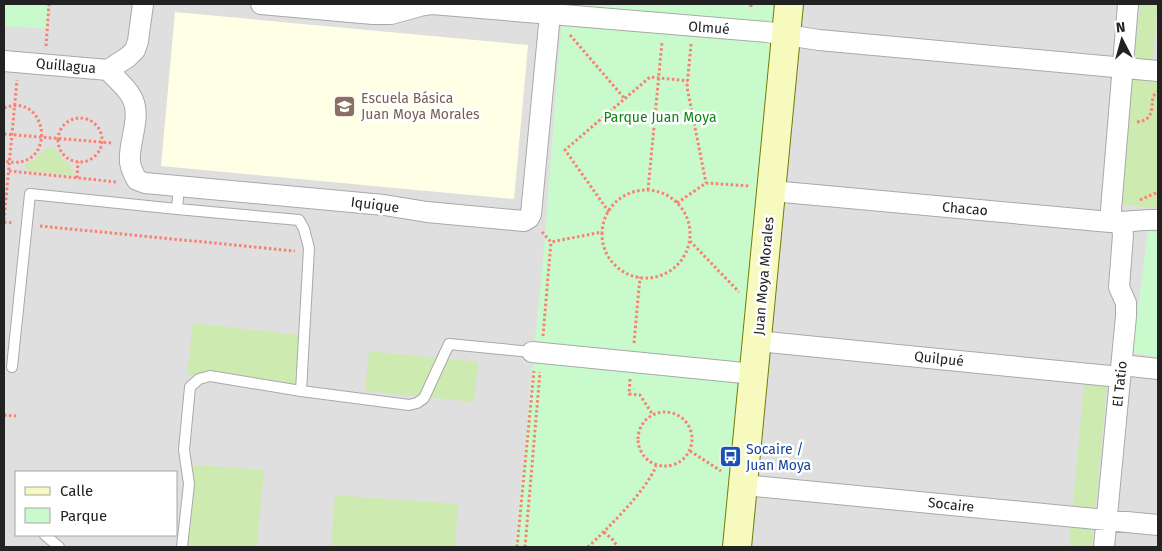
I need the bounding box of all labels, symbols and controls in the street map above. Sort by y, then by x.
north arrow [1097,15,1147,65]
street label: Olmué [688,18,730,38]
text: N [1115,19,1126,37]
street label: Quillagua [35,55,97,77]
place label: Escuela Básica Juan Moya Morales [361,90,480,123]
school or university icon: Escuela Básica Juan Moya Morales [333,94,357,118]
park label: Parque Juan Moya [603,109,717,126]
street label: Iquique [350,194,400,216]
street label: Chacao [941,199,989,219]
street label: Juan Moya Morales [750,216,778,336]
street label: Quilpué [913,348,965,370]
street label: El Tatio [1109,360,1131,408]
place label: Socaire / Juan Moya [746,441,811,474]
bus stop icon: Socaire / Juan Moya [718,445,742,469]
legend [15,471,178,536]
text: Calle [60,482,93,500]
street label: Socaire [927,494,975,516]
text: Parque [60,507,107,525]

